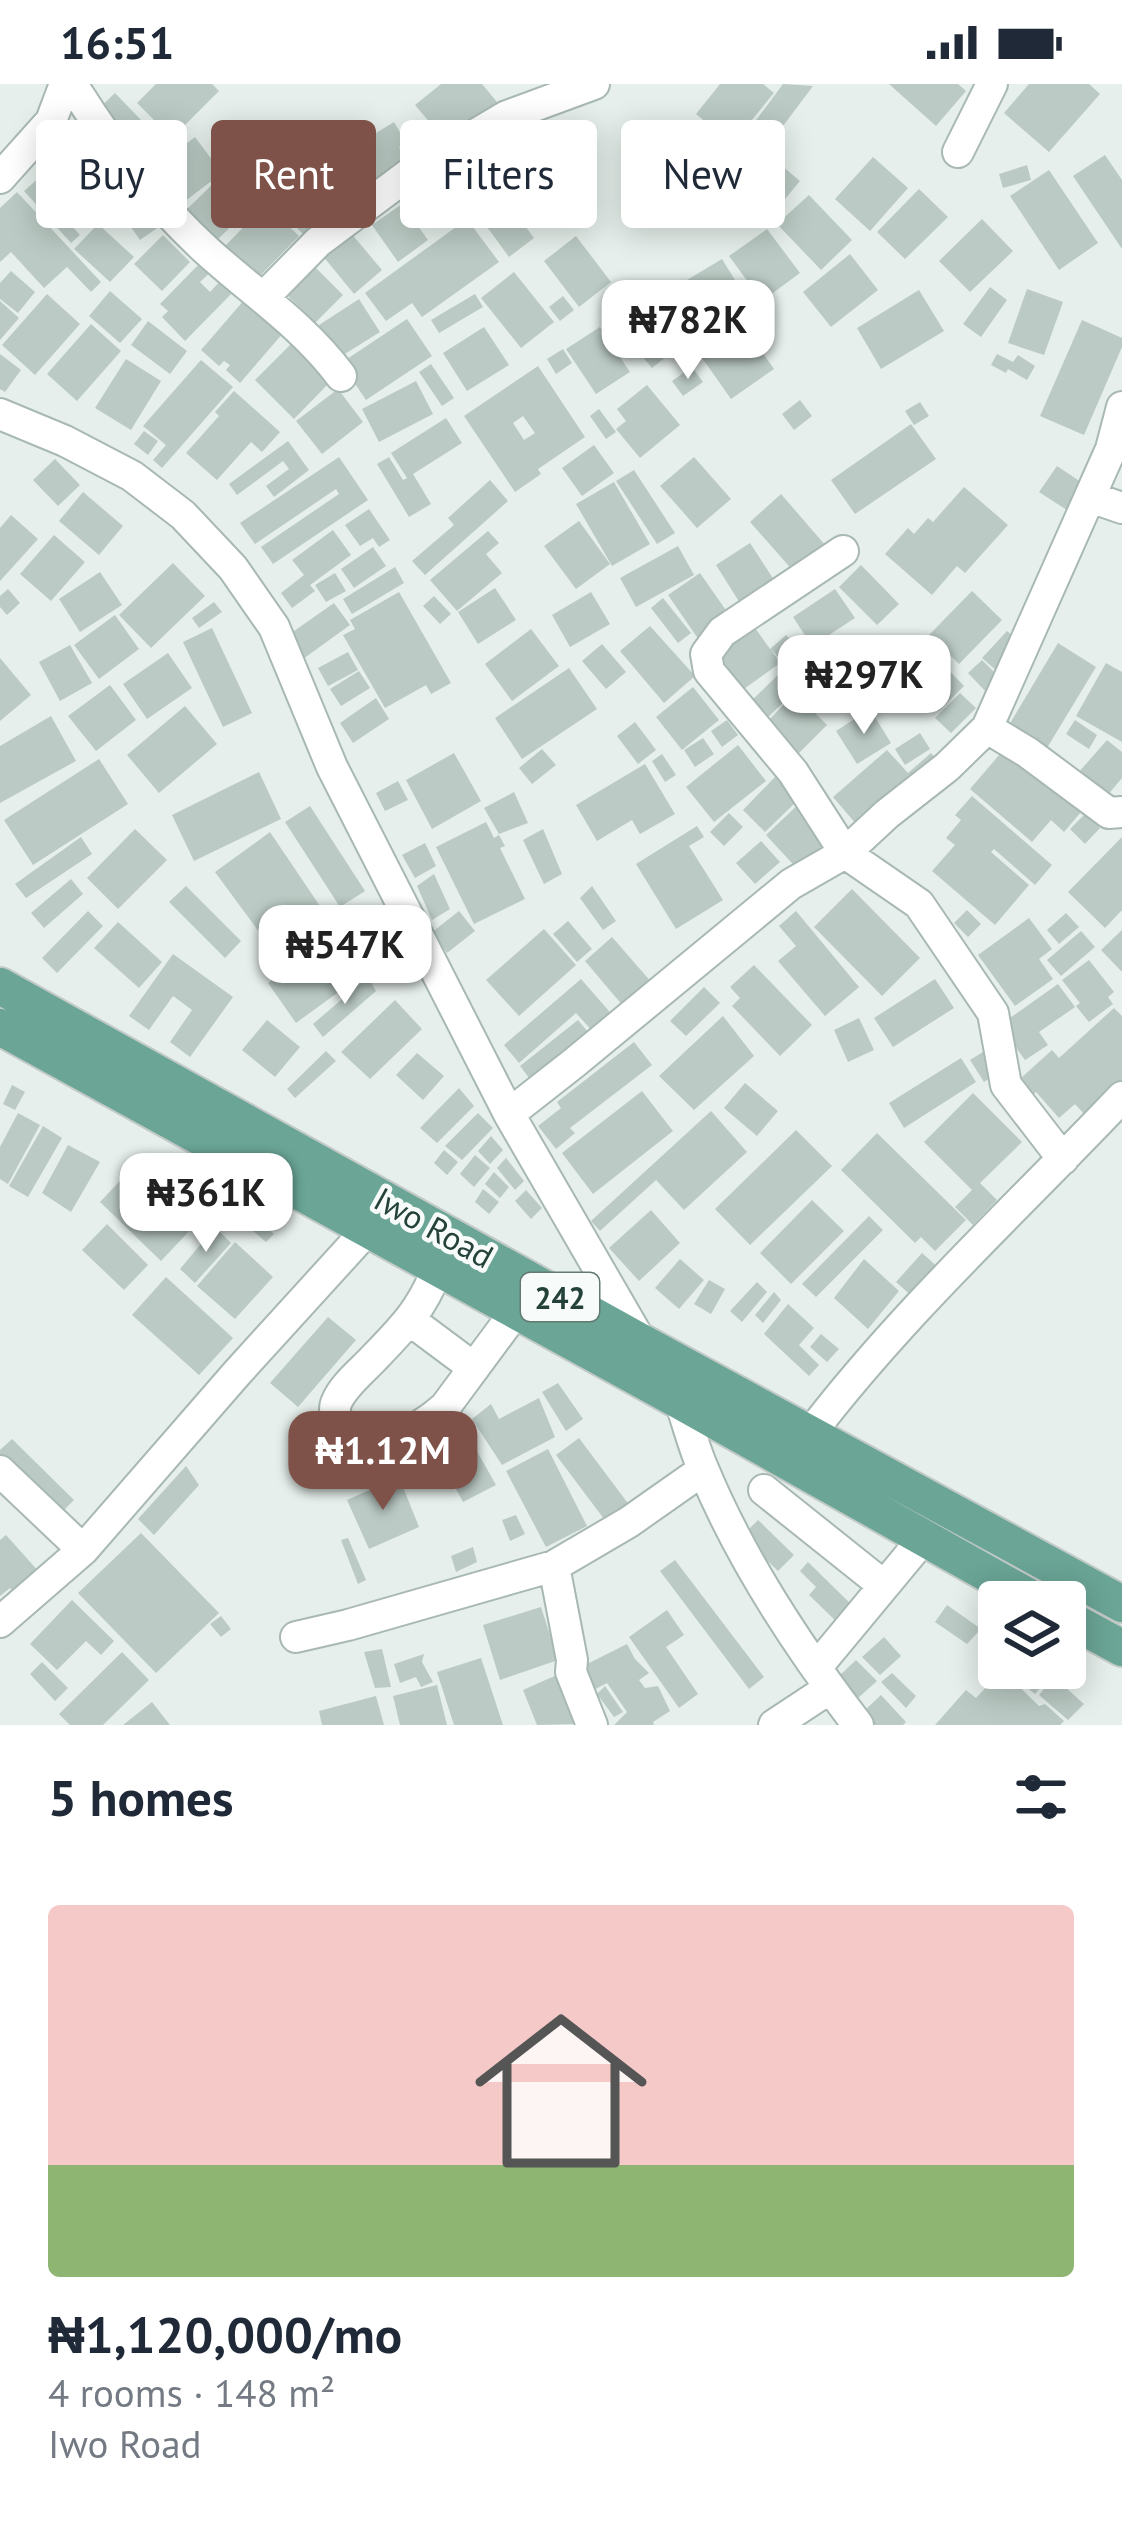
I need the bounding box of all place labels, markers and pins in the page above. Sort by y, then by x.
pin: ₦782K [604,280,772,382]
pin: ₦297K [780,635,948,737]
pin: ₦547K [261,905,429,1007]
pin: ₦361K [122,1153,290,1255]
pin: ₦1.12M [285,1411,481,1513]

